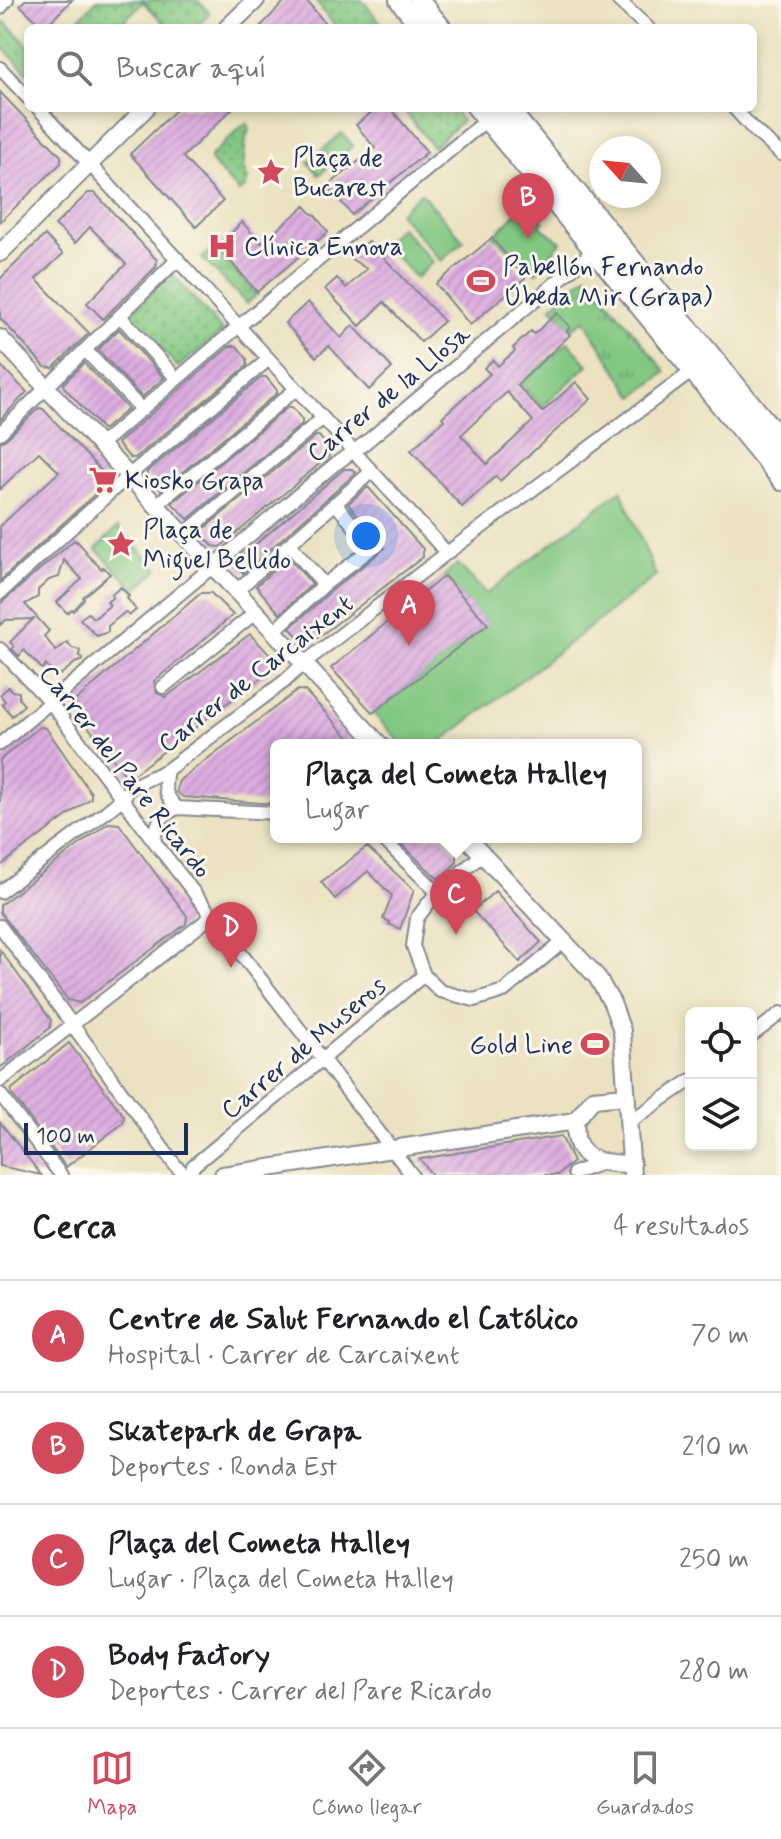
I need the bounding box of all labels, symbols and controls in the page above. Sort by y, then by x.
search box [24,24,757,112]
icon: search [52,46,96,90]
text: Buscar aquí [116,49,267,88]
north arrow [589,136,661,208]
place label: Plaça de Bucarest [293,142,387,206]
place icon: Plaça de Bucarest [256,157,286,187]
pin: B [502,173,554,239]
hospital icon: Clínica Ennova [207,231,237,261]
place label: Clínica Ennova [244,231,403,265]
place label: Pabellón Fernando Úbeda Mir (Grapa) [503,251,712,315]
sports icon: Pabellón Fernando Úbeda Mir (Grapa) [466,266,496,296]
street label: Carrer de la Llosa [300,318,478,471]
supermarket icon: Kiosko Grapa [88,465,118,495]
place label: Kiosko Grapa [125,465,264,499]
place label: Plaça de Miguel Bellido [143,514,291,581]
your location [346,516,386,556]
place icon: Plaça de Miguel Bellido [106,529,136,559]
pin: A [383,580,435,646]
street label: Carrer de Carcaixent [152,588,361,761]
street label: Carrer del Pare Ricardo [30,659,218,886]
popup [270,739,642,843]
text: Plaça del Cometa Halley [305,755,607,794]
text: Lugar [305,794,369,828]
pin: C [430,869,482,935]
pin: D [205,902,257,968]
street label: Carrer de Museros [215,969,394,1128]
map controls [685,1007,757,1151]
button: locate [685,1007,757,1079]
place label: Gold Line [470,1029,573,1063]
sports icon: Gold Line [580,1029,610,1059]
button: layers [685,1079,757,1151]
scale bar [24,1119,188,1155]
text: 100 m [36,1123,95,1151]
text: Cerca [32,1205,117,1250]
text: 4 resultados [613,1210,749,1244]
text: Centre de Salut Fernando el Católico [108,1300,578,1339]
text: A [49,1319,67,1353]
text: 70 m [691,1319,749,1353]
text: Hospital · Carrer de Carcaixent [108,1339,459,1373]
text: Skatepark de Grapa [108,1412,361,1451]
text: B [50,1431,66,1465]
text: 210 m [682,1431,749,1465]
text: Deportes · Ronda Est [108,1451,337,1485]
text: Plaça del Cometa Halley [108,1524,410,1563]
text: C [49,1543,67,1577]
text: 250 m [679,1543,749,1577]
text: Lugar · Plaça del Cometa Halley [108,1563,454,1597]
text: Body Factory [108,1636,270,1675]
text: D [49,1655,67,1689]
text: 280 m [679,1655,749,1689]
text: Deportes · Carrer del Pare Ricardo [108,1675,492,1709]
tab: Mapa [87,1746,137,1822]
tab: Cómo llegar [312,1746,422,1822]
tab: Guardados [596,1746,694,1822]

